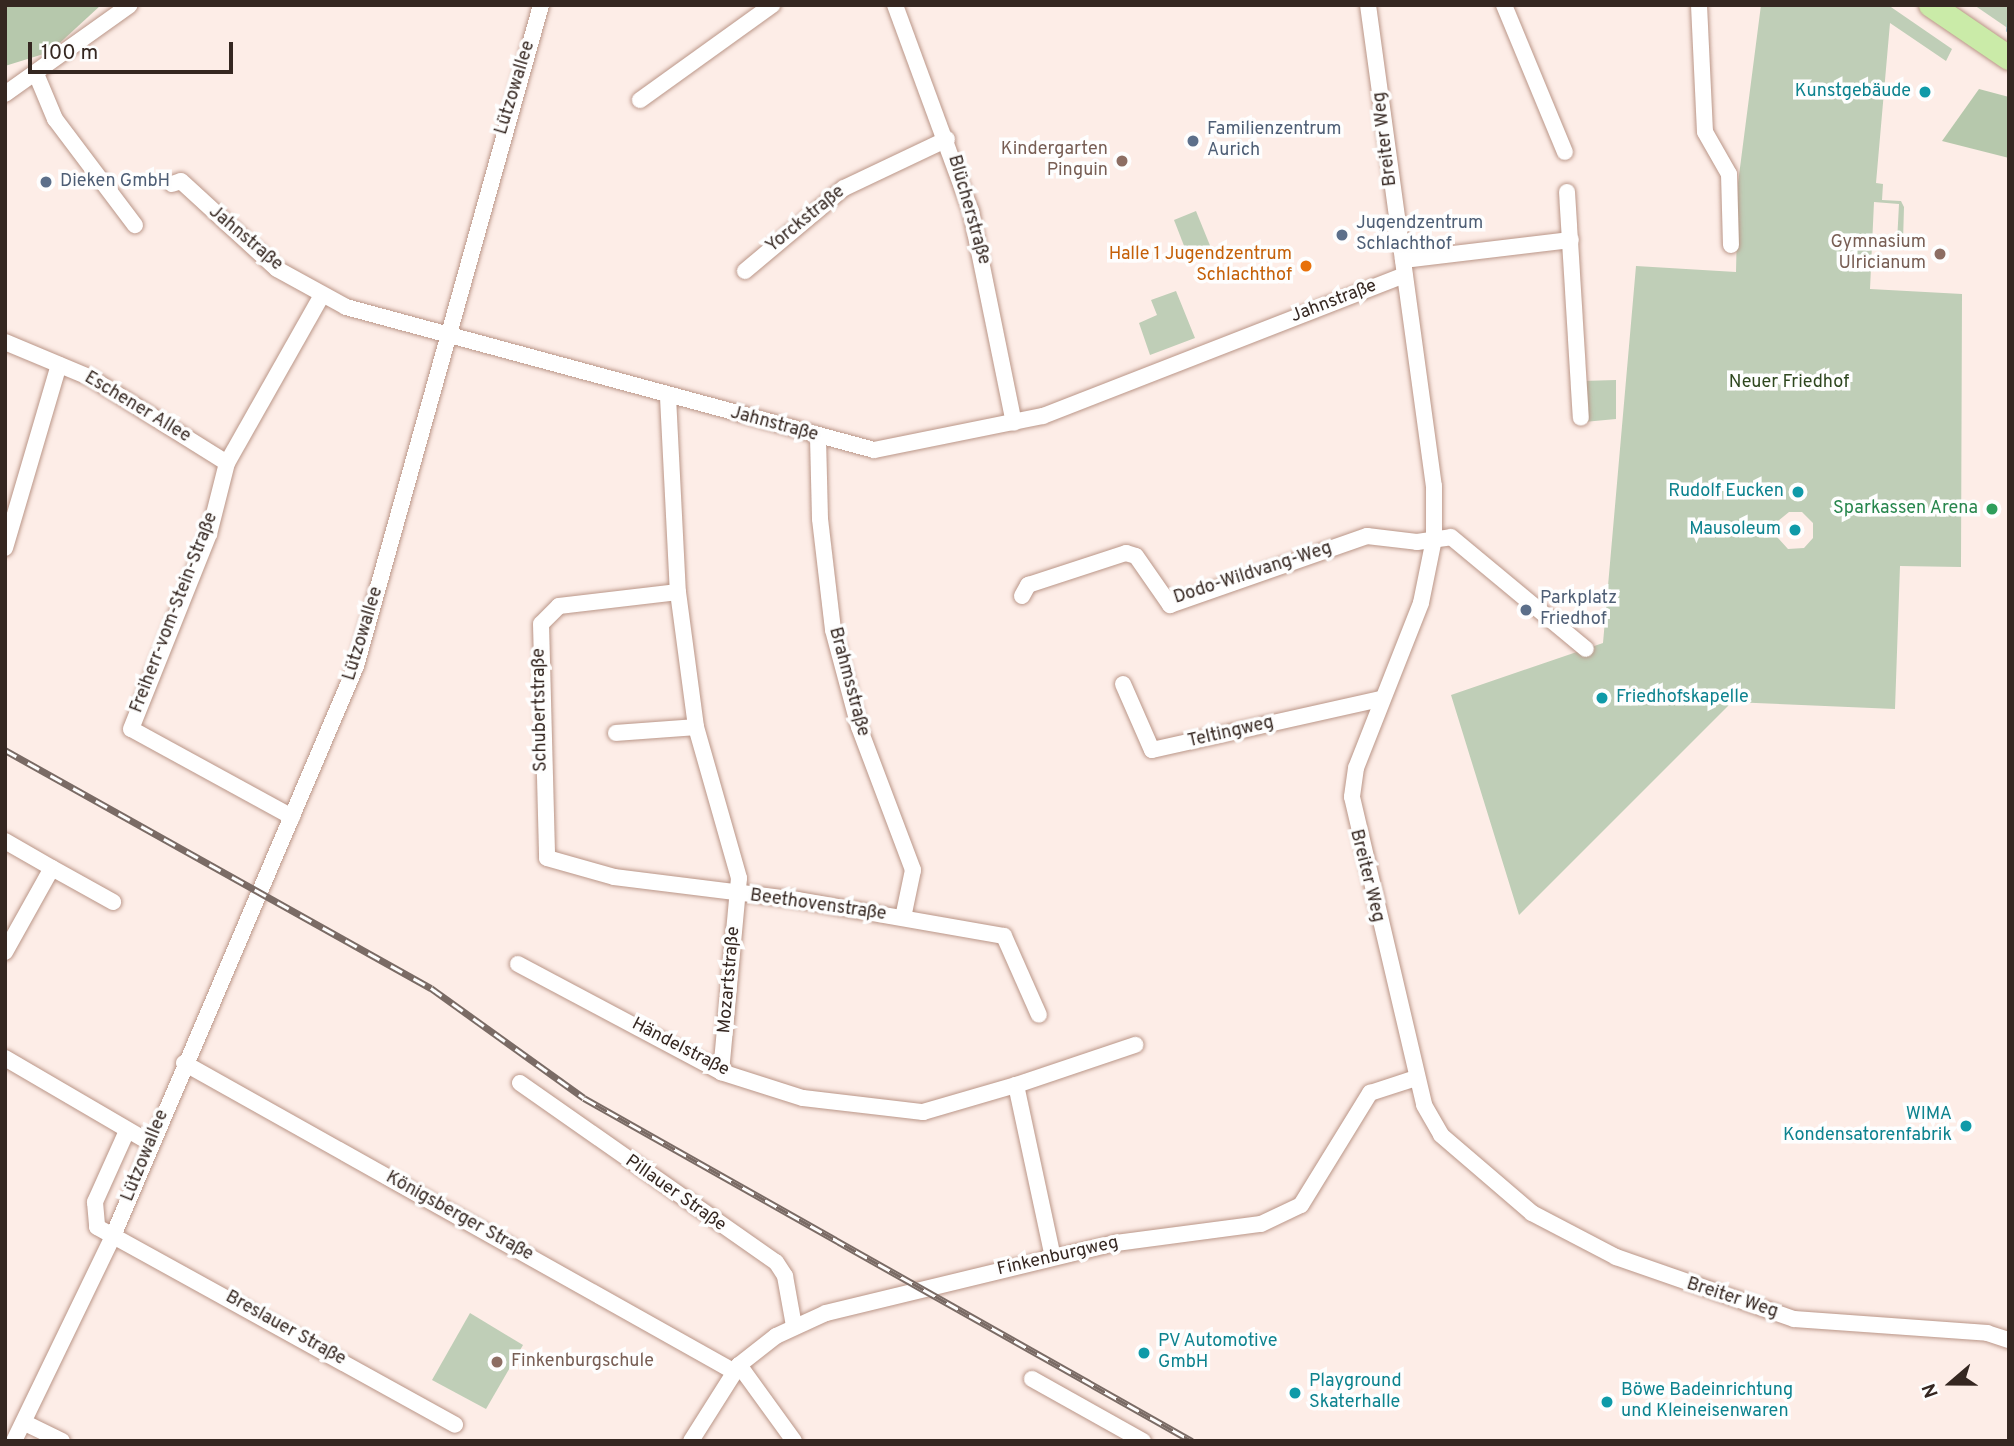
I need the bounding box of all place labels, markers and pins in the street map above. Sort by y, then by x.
place label: Kunstgebäude [1795,81,1911,103]
marker: Kunstgebäude [1917,84,1933,100]
place label: Familienzentrum Aurich [1207,120,1342,162]
marker: Familienzentrum Aurich [1185,133,1201,149]
place label: Kindergarten Pinguin [1001,140,1108,182]
marker: Kindergarten Pinguin [1114,153,1130,169]
place label: Dieken GmbH [60,171,170,193]
marker: Dieken GmbH [38,174,54,190]
place label: Jugendzentrum Schlachthof [1356,214,1483,256]
marker: Jugendzentrum Schlachthof [1334,227,1350,243]
place label: Gymnasium Ulricianum [1831,233,1926,276]
place label: Halle 1 Jugendzentrum Schlachthof [1109,245,1292,288]
marker: Gymnasium Ulricianum [1932,246,1948,262]
marker: Halle 1 Jugendzentrum Schlachthof [1298,258,1314,274]
place label: Rudolf Eucken [1668,481,1784,503]
marker: Rudolf Eucken [1790,484,1806,500]
place label: Sparkassen Arena [1832,498,1978,520]
marker: Sparkassen Arena [1984,501,2000,517]
place label: Mausoleum [1689,519,1781,541]
marker: Mausoleum [1787,522,1803,538]
place label: Parkplatz Friedhof [1540,589,1617,632]
marker: Parkplatz Friedhof [1518,602,1534,618]
place label: Friedhofskapelle [1616,687,1749,709]
marker: Friedhofskapelle [1594,690,1610,706]
place label: WIMA Kondensatorenfabrik [1783,1105,1952,1148]
marker: WIMA Kondensatorenfabrik [1958,1118,1974,1134]
place label: PV Automotive GmbH [1158,1332,1279,1374]
marker: PV Automotive GmbH [1136,1345,1152,1361]
place label: Finkenburgschule [511,1351,654,1373]
marker: Finkenburgschule [489,1354,505,1370]
place label: Playground Skaterhalle [1309,1372,1402,1414]
place label: Böwe Badeinrichtung und Kleineisenwaren [1621,1381,1793,1424]
marker: Playground Skaterhalle [1287,1385,1303,1401]
marker: Böwe Badeinrichtung und Kleineisenwaren [1599,1394,1615,1410]

